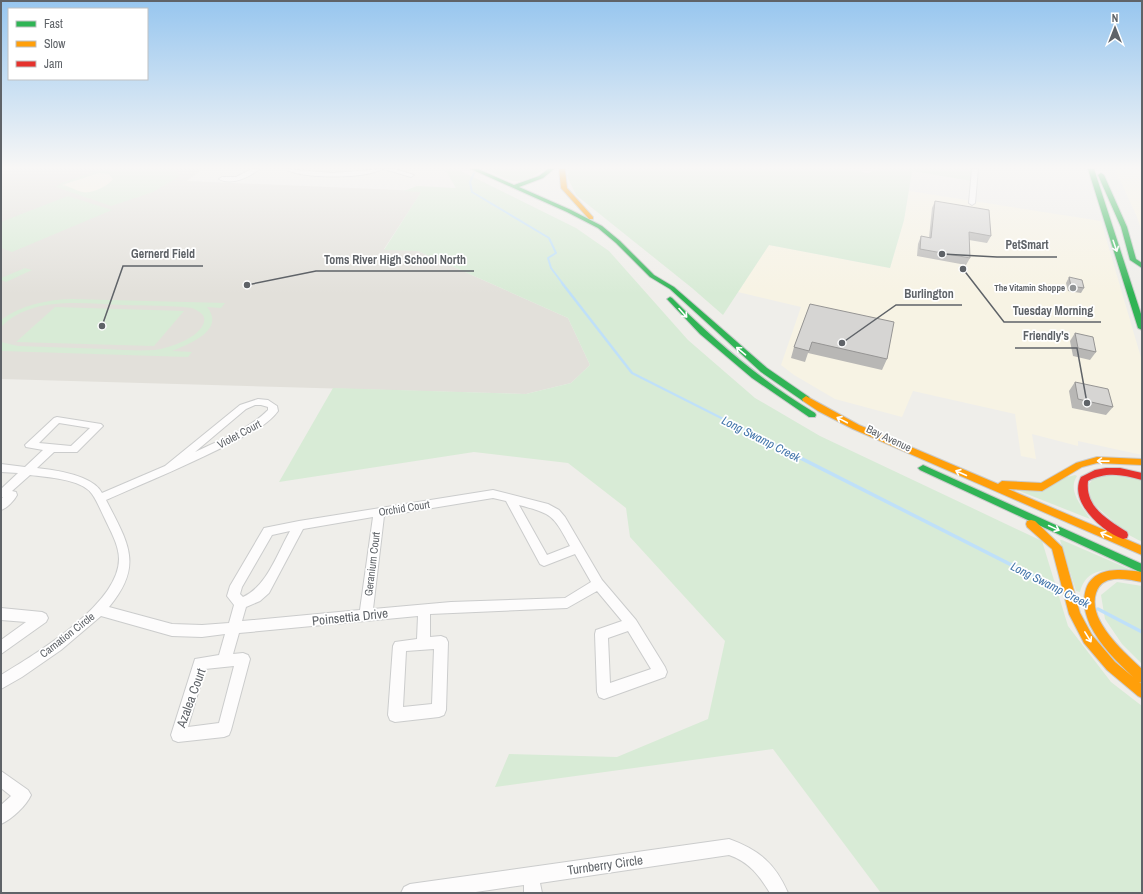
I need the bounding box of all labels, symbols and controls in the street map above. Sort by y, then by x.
legend [8,8,148,80]
north arrow [1095,8,1135,48]
text: N [1112,11,1118,25]
text: Fast [44,16,63,32]
text: Slow [44,36,66,52]
text: Jam [44,56,63,72]
callout: PetSmart [997,233,1057,257]
text: PetSmart [1005,237,1049,253]
one-way arrow [1112,240,1119,253]
callout: Gernerd Field [123,242,203,266]
text: Gernerd Field [131,246,195,262]
callout: Toms River High School North [316,247,474,271]
text: Toms River High School North [324,252,466,268]
callout: Burlington [896,281,962,305]
place label: The Vitamin Shoppe [994,282,1065,294]
marker: The Vitamin Shoppe [1068,283,1078,293]
text: Burlington [904,286,954,302]
callout: Tuesday Morning [1004,298,1101,322]
text: Tuesday Morning [1013,303,1093,319]
one-way arrow [678,308,687,318]
callout: Friendly's [1015,324,1077,348]
text: Friendly's [1023,328,1070,344]
one-way arrow [736,346,746,355]
water label: Long Swamp Creek [719,412,804,466]
one-way arrow [837,415,849,423]
street label: Violet Court [215,416,264,451]
street label: Bay Avenue [864,422,914,454]
one-way arrow [1097,457,1110,465]
one-way arrow [956,468,968,476]
street label: Orchid Court [377,497,431,519]
one-way arrow [1047,525,1059,532]
street label: Geranium Court [361,531,383,597]
one-way arrow [1101,531,1113,538]
water label: Long Swamp Creek [1008,558,1093,612]
street label: Poinsettia Drive [311,605,389,629]
street label: Carnation Circle [37,609,97,661]
one-way arrow [1084,631,1092,642]
street label: Azalea Court [172,666,210,731]
street label: Turnberry Circle [566,851,644,879]

